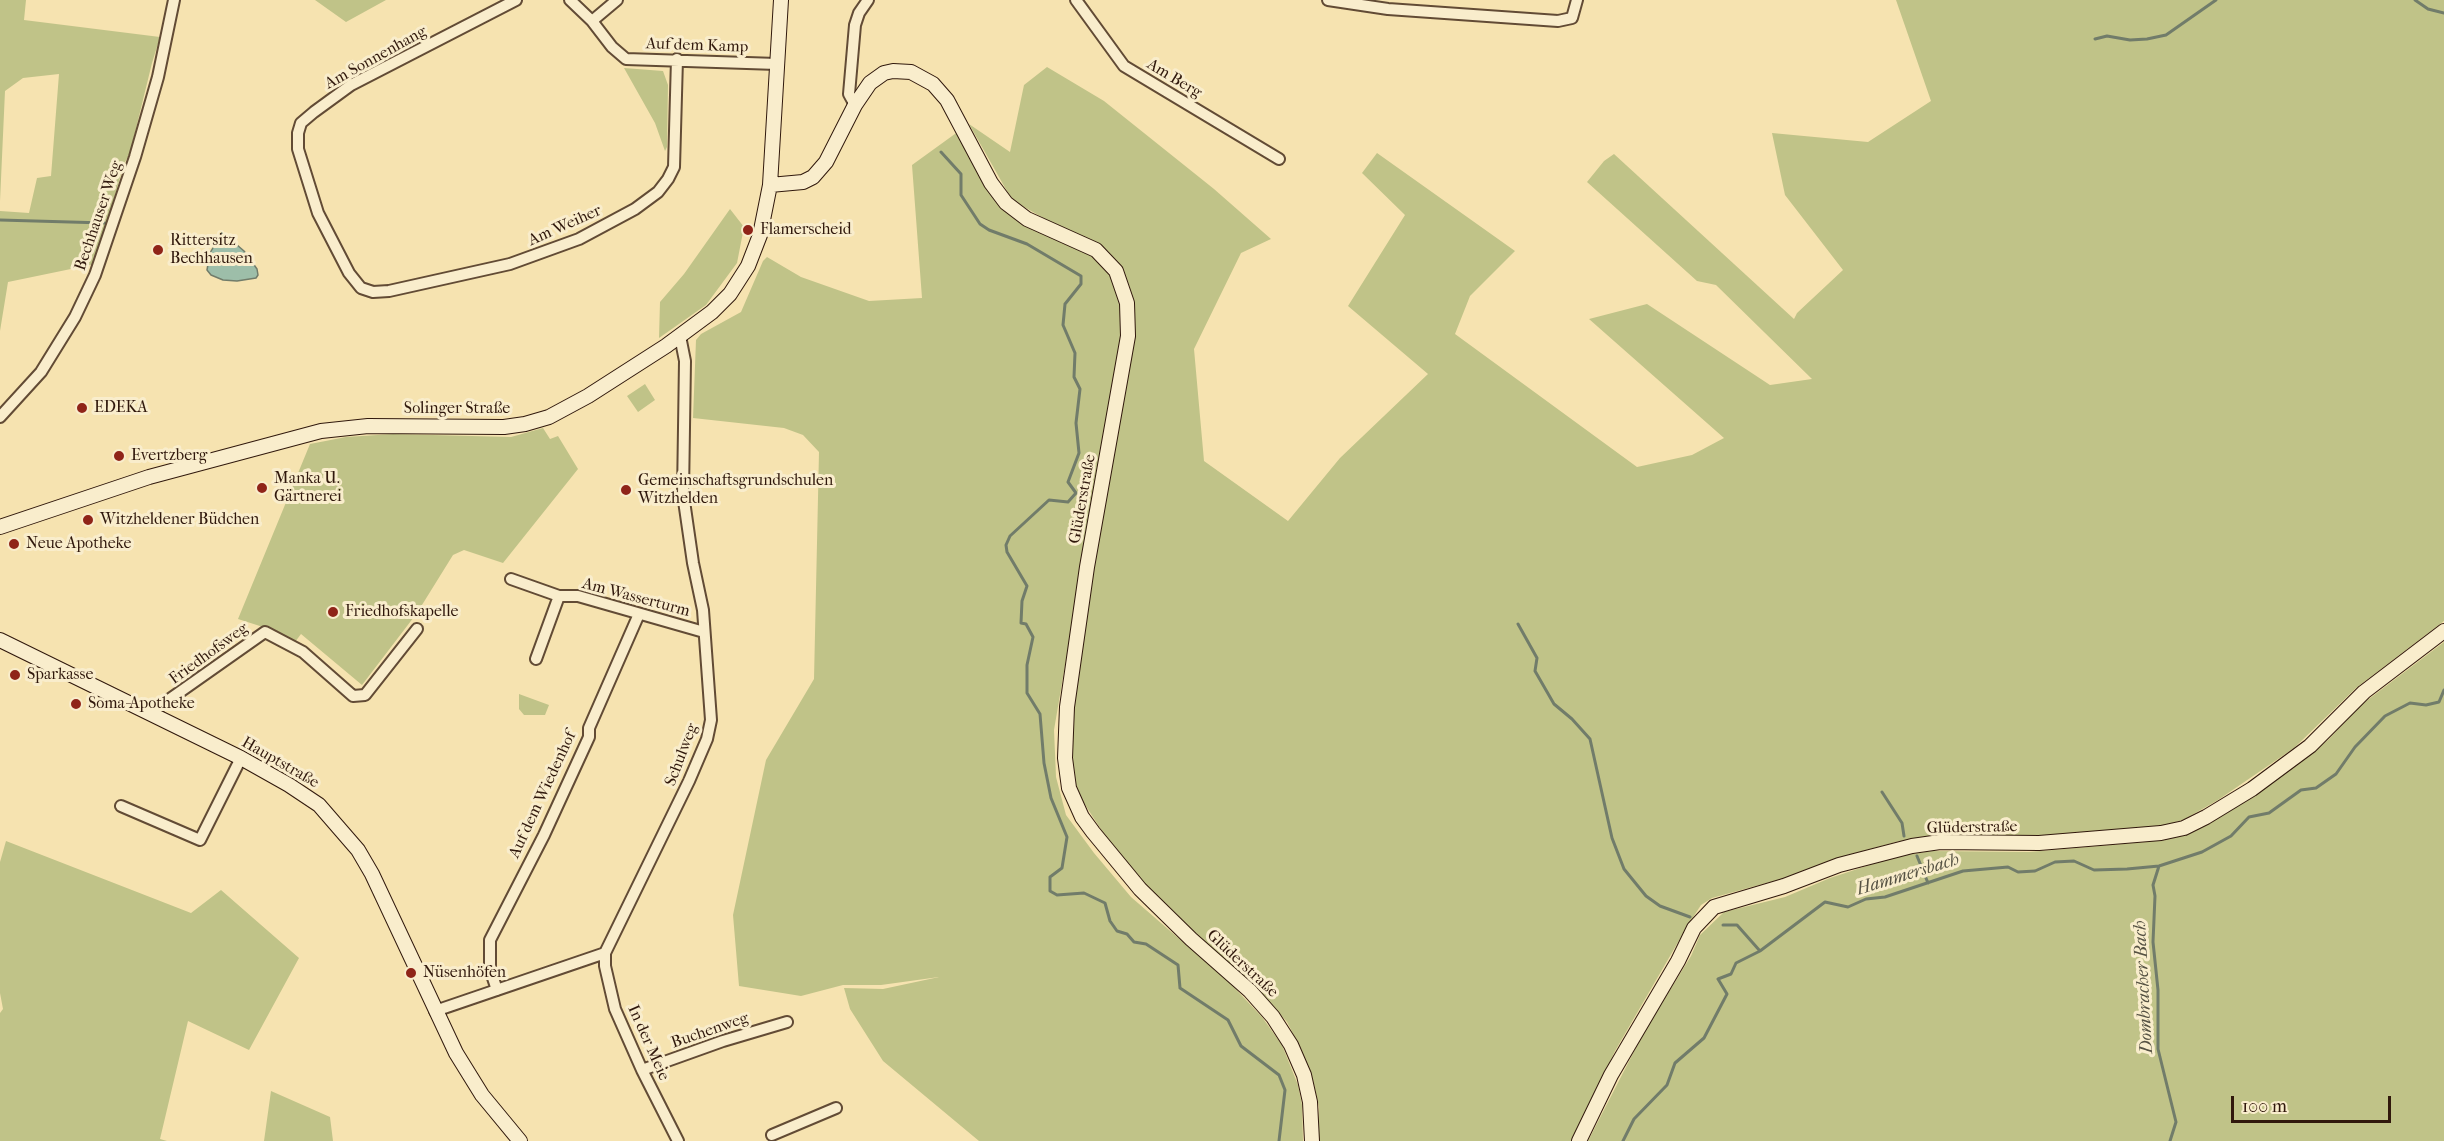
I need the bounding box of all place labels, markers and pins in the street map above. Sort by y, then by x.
place label: Flamerscheid [760,220,852,240]
marker: Flamerscheid [741,223,755,237]
place label: Rittersitz Bechhausen [170,231,253,269]
marker: Rittersitz Bechhausen [151,243,165,257]
place label: EDEKA [94,398,148,418]
marker: EDEKA [75,401,89,415]
place label: Evertzberg [131,446,207,466]
marker: Evertzberg [112,449,126,463]
place label: Manka U. Gärtnerei [274,469,342,507]
place label: Gemeinschaftsgrundschulen Witzhelden [638,471,833,509]
marker: Manka U. Gärtnerei [255,481,269,495]
marker: Gemeinschaftsgrundschulen Witzhelden [619,483,633,497]
place label: Witzheldener Büdchen [100,510,259,530]
marker: Witzheldener Büdchen [81,513,95,527]
place label: Neue Apotheke [26,534,132,554]
marker: Neue Apotheke [7,537,21,551]
place label: Friedhofskapelle [345,602,458,622]
marker: Friedhofskapelle [326,605,340,619]
place label: Sparkasse [27,665,93,685]
marker: Sparkasse [8,668,22,682]
place label: Soma-Apotheke [88,694,195,714]
marker: Soma-Apotheke [69,697,83,711]
place label: Nüsenhöfen [423,963,506,983]
marker: Nüsenhöfen [404,966,418,980]

